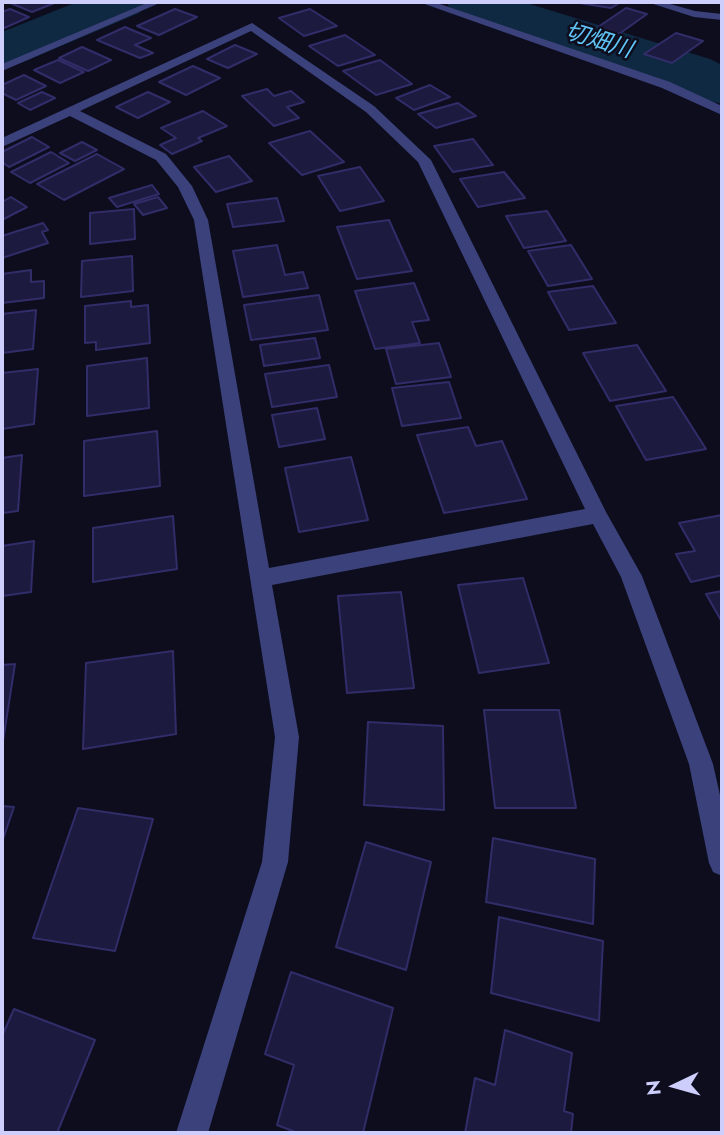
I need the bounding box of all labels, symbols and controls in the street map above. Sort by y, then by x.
water label: 切畑川 [561,19,635,65]
north arrow [640,1051,710,1121]
text: N [639,1079,668,1097]

